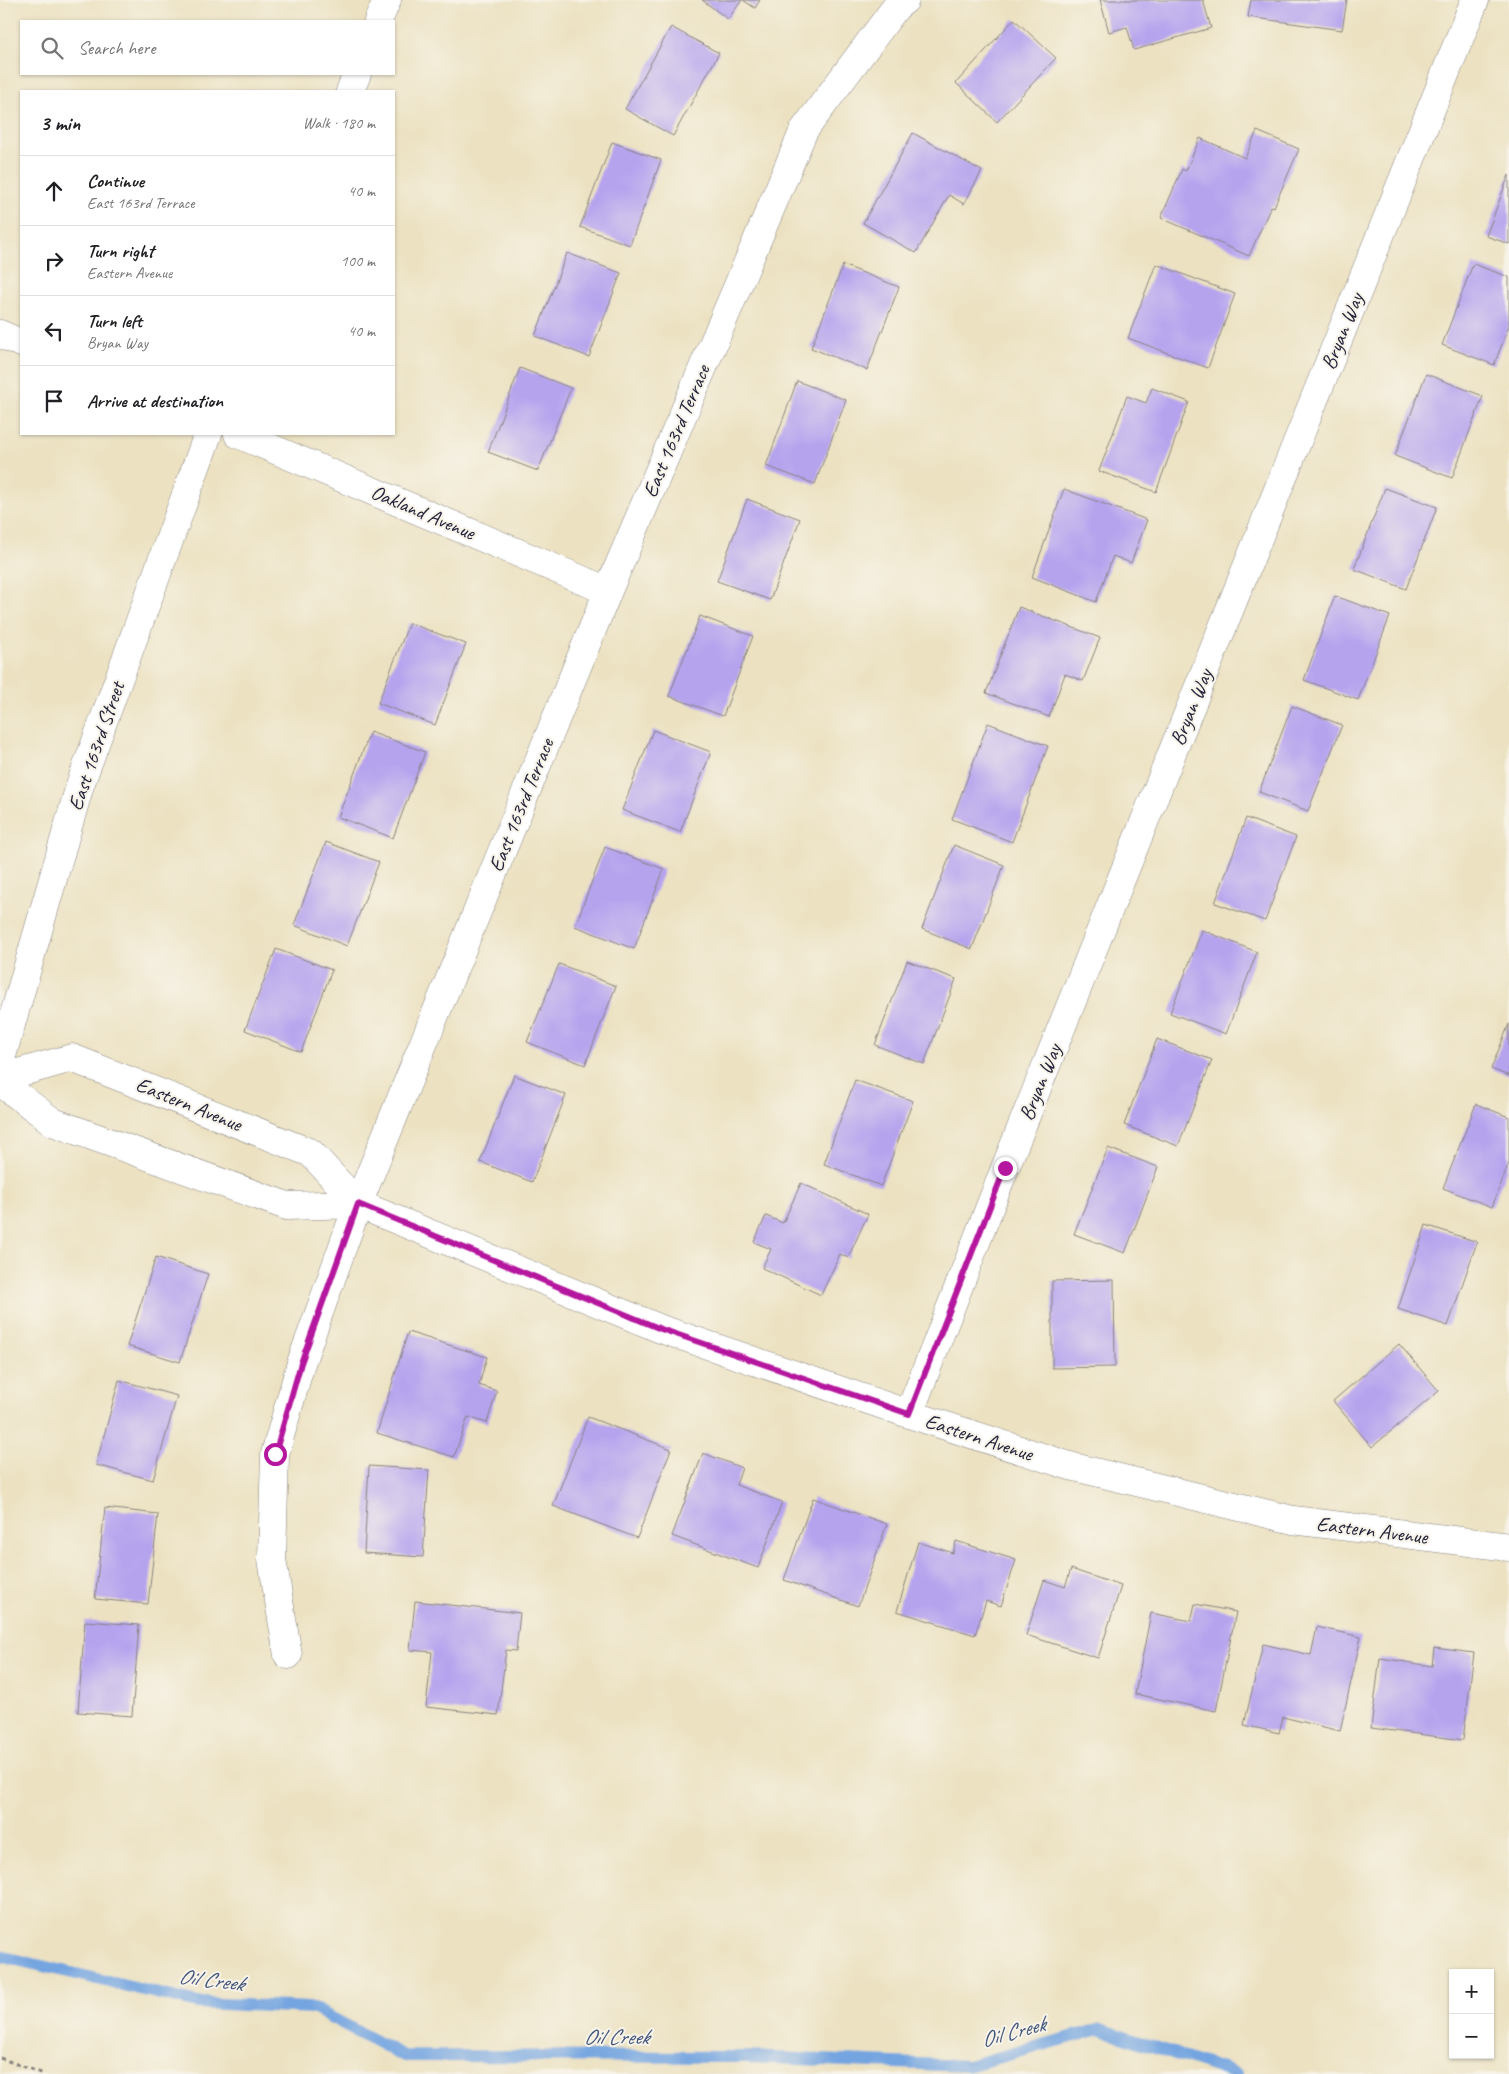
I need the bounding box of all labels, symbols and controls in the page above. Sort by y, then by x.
search box [20,20,395,75]
icon: search [38,34,66,62]
text: Search here [78,36,155,60]
text: 3 min [40,110,80,136]
text: Walk · 180 m [303,113,375,133]
text: Continue [87,169,144,193]
icon: ahead [40,177,68,205]
text: 40 m [348,181,375,201]
text: East 163rd Terrace [87,193,194,213]
text: Turn right [87,239,154,263]
icon: right [40,247,68,275]
text: 100 m [341,251,375,271]
text: Eastern Avenue [87,263,172,283]
street label: Bryan Way [1315,287,1370,373]
text: Turn left [87,309,142,333]
icon: left [40,317,68,345]
text: 40 m [348,321,375,341]
text: Bryan Way [87,333,148,353]
street label: East 163rd Terrace [636,360,716,501]
icon: arrive [40,387,68,415]
text: Arrive at destination [87,389,223,413]
street label: Oakland Avenue [367,478,480,546]
street label: Bryan Way [1164,663,1219,749]
street label: East 163rd Street [62,676,131,814]
street label: East 163rd Terrace [483,734,560,875]
street label: Bryan Way [1013,1038,1068,1124]
street label: Eastern Avenue [132,1071,247,1137]
route end [994,1157,1017,1180]
street label: Eastern Avenue [922,1407,1037,1467]
route start [264,1443,287,1466]
street label: Eastern Avenue [1315,1510,1430,1550]
water label: Oil Creek [177,1962,249,1998]
map controls [1449,1969,1494,2059]
button: + [1449,1969,1494,2014]
water label: Oil Creek [978,2009,1052,2054]
button: − [1449,2014,1494,2059]
water label: Oil Creek [583,2023,653,2051]

